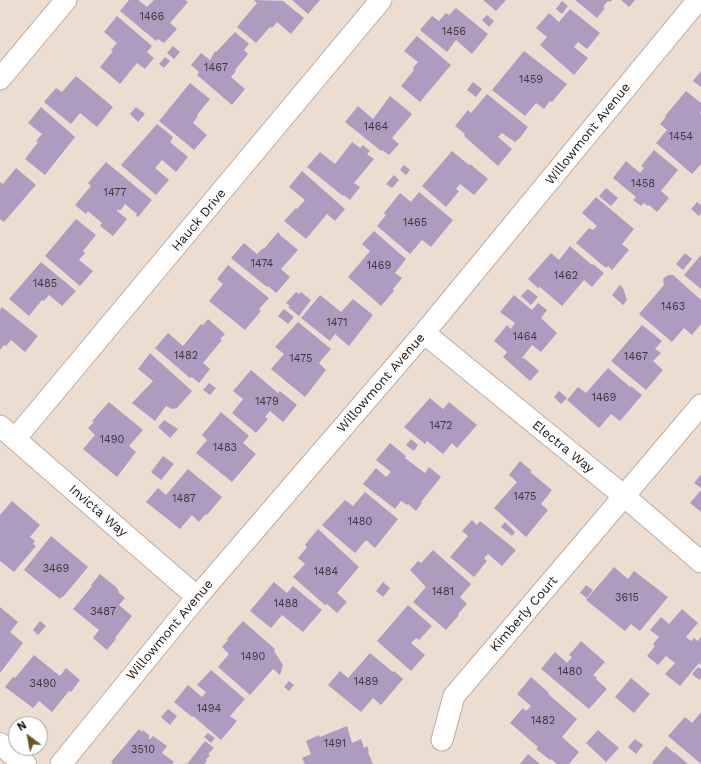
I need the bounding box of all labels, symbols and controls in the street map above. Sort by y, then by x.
house number: 1466 [140,10,164,24]
house number: 1456 [442,25,466,39]
house number: 1467 [204,61,228,75]
house number: 1459 [519,73,543,87]
street label: Willowmont Avenue [542,80,634,188]
house number: 1464 [364,120,388,134]
house number: 1454 [669,130,693,144]
house number: 1458 [631,177,655,191]
house number: 1477 [104,186,126,200]
street label: Hauck Drive [169,186,229,254]
house number: 1465 [403,216,427,230]
house number: 1474 [251,257,273,271]
house number: 1469 [367,259,391,273]
house number: 1462 [554,269,578,283]
house number: 1485 [33,277,57,291]
house number: 1463 [661,300,685,314]
house number: 1471 [327,316,347,330]
street label: Willowmont Avenue [334,330,428,436]
house number: 1464 [513,330,537,344]
house number: 1482 [174,349,198,363]
house number: 1467 [624,350,648,364]
house number: 1475 [289,352,313,366]
house number: 1469 [592,391,616,405]
house number: 1479 [255,395,279,409]
street label: Electra Way [529,417,597,477]
house number: 1472 [429,419,453,433]
house number: 1490 [100,433,124,447]
house number: 1483 [213,441,237,455]
street label: Invicta Way [66,481,130,541]
house number: 1475 [513,490,537,504]
house number: 1487 [172,492,196,506]
house number: 1480 [348,515,372,529]
house number: 3469 [43,562,69,576]
house number: 1484 [314,565,338,579]
street label: Kimberly Court [487,573,561,655]
street label: Willowmont Avenue [123,577,217,683]
house number: 1481 [432,585,454,599]
house number: 3615 [615,591,639,605]
house number: 1488 [274,597,298,611]
house number: 3487 [90,605,116,619]
house number: 1490 [241,650,265,664]
house number: 1480 [558,665,582,679]
house number: 1489 [354,675,378,689]
house number: 3490 [30,677,56,691]
house number: 1494 [197,702,221,716]
house number: 1482 [531,714,555,728]
north arrow [8,716,48,756]
text: N [15,719,29,734]
house number: 1491 [324,737,346,751]
house number: 3510 [131,743,155,757]

